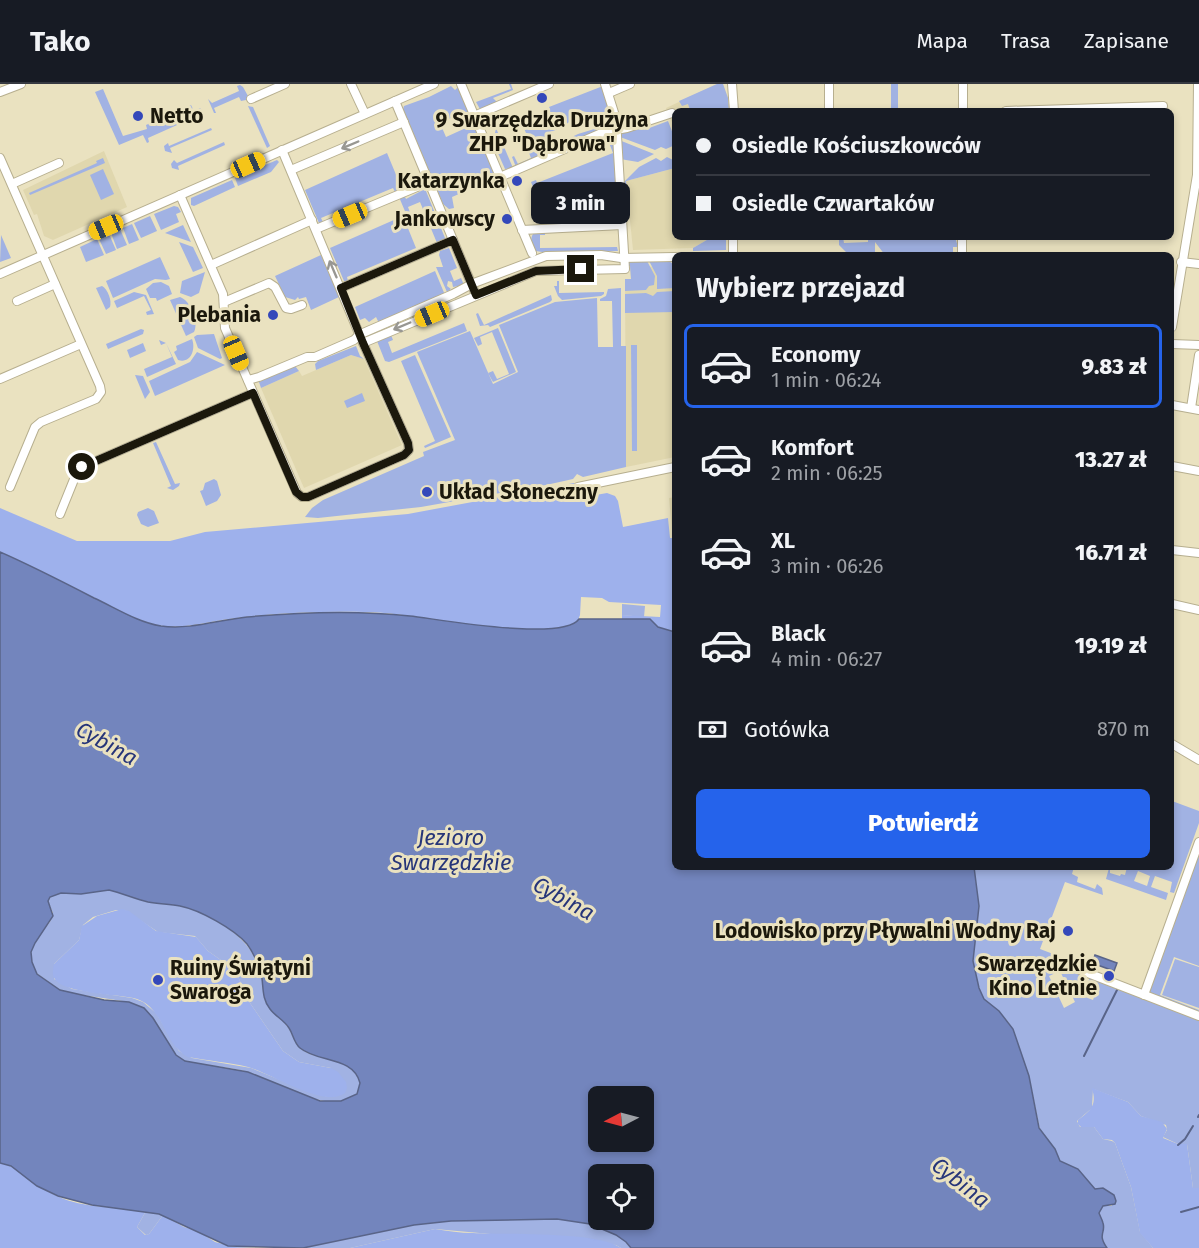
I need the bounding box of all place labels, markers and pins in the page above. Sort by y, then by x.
marker: 9 Swarzędzka Drużyna ZHP "Dąbrowa" [535,91,549,105]
place label: Netto [150,103,204,129]
place label: 9 Swarzędzka Drużyna ZHP "Dąbrowa" [435,107,649,157]
marker: Netto [131,109,145,123]
place label: Katarzynka [397,168,505,194]
marker: Katarzynka [510,174,524,188]
place label: Jankowscy [393,206,495,232]
marker: Jankowscy [500,212,514,226]
place label: Plebania [178,302,261,328]
marker: Plebania [266,308,280,322]
place label: Układ Słoneczny [439,479,598,505]
marker: Układ Słoneczny [420,485,434,499]
place label: Lodowisko przy Pływalni Wodny Raj [715,918,1056,944]
marker: Lodowisko przy Pływalni Wodny Raj [1061,924,1075,938]
place label: Swarzędzkie Kino Letnie [977,951,1097,1001]
place label: Ruiny Świątyni Swaroga [170,954,311,1005]
marker: Swarzędzkie Kino Letnie [1102,969,1116,983]
marker: Ruiny Świątyni Swaroga [151,973,165,987]

